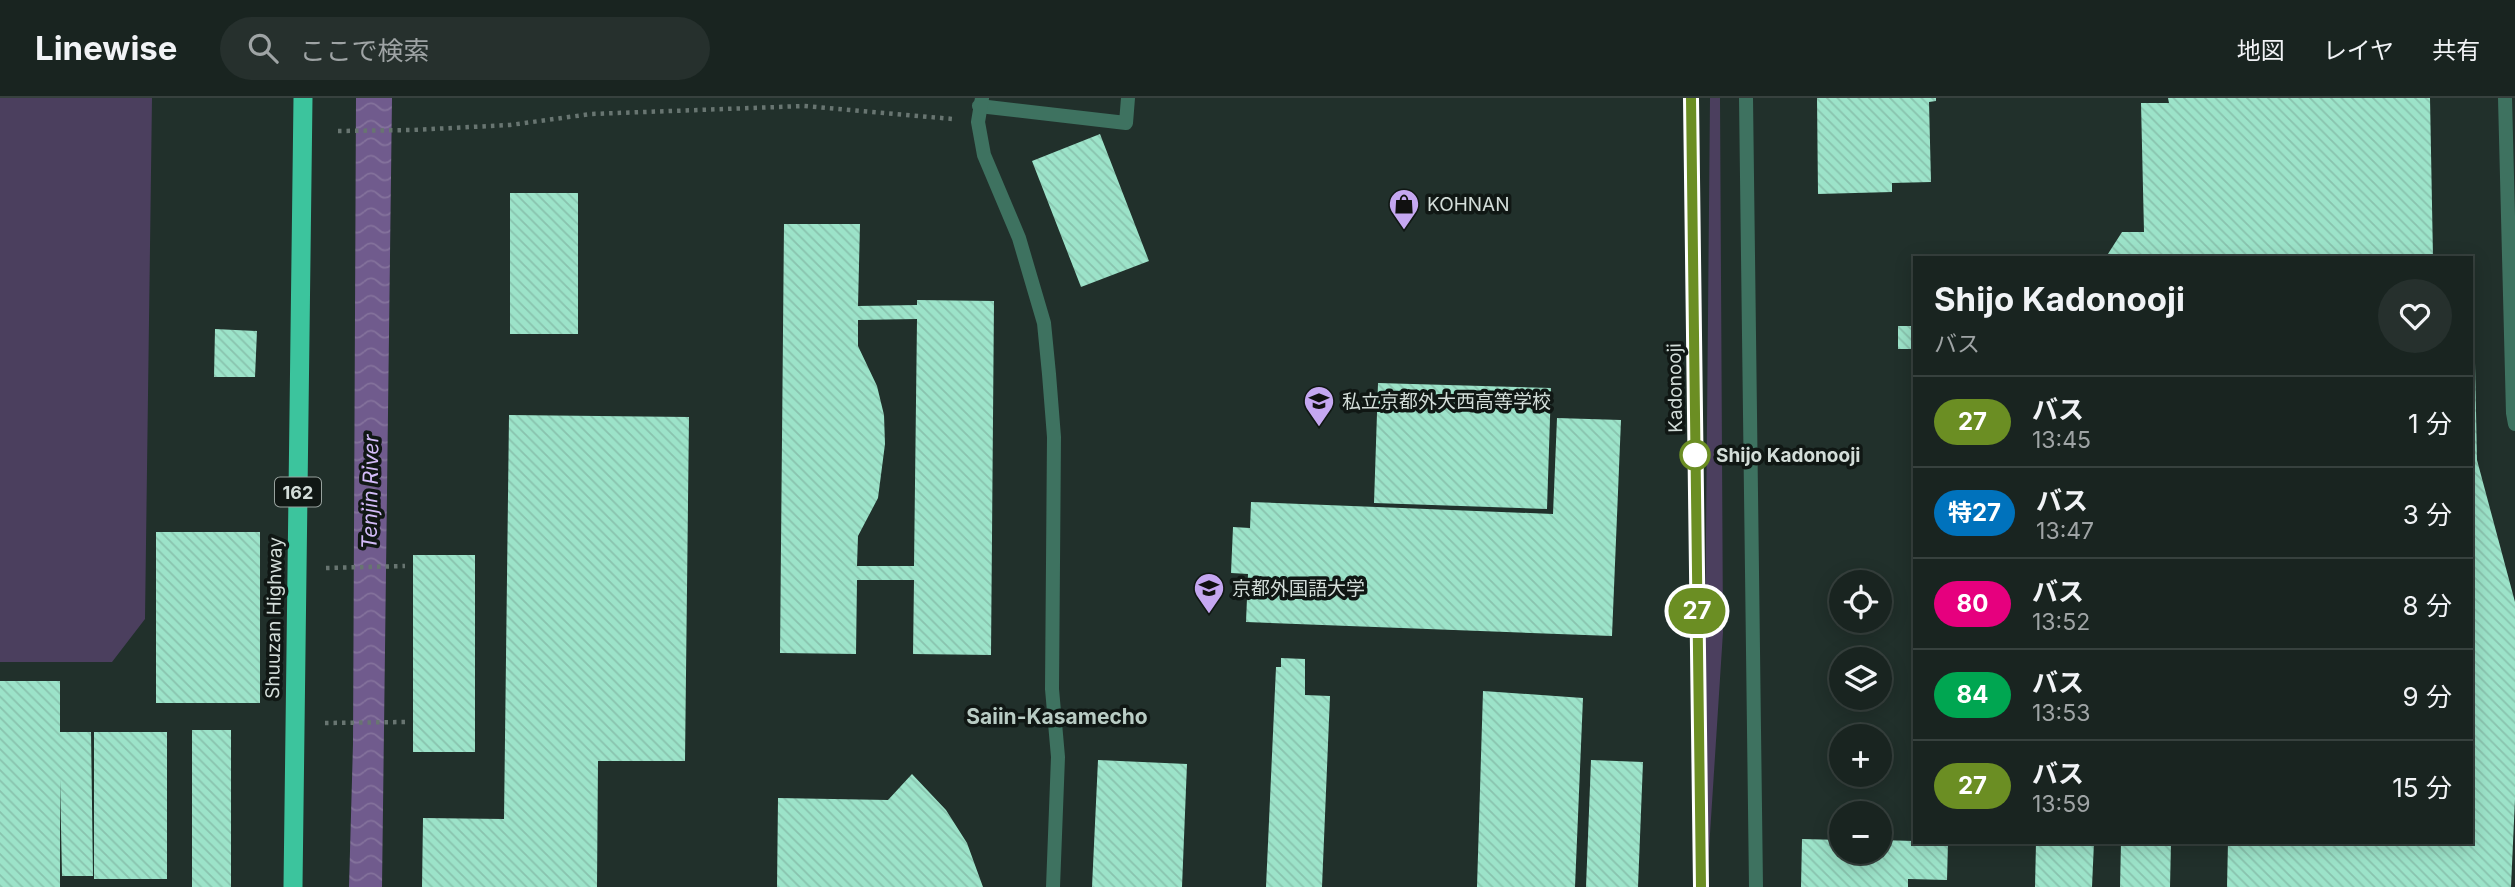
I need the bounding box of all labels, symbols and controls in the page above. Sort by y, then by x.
search box [220,17,710,80]
text: Linewise [35,28,178,68]
icon: search [244,29,282,67]
text: ここで検索 [300,35,430,66]
text: 地図 [2237,36,2285,65]
text: レイヤ [2323,36,2394,65]
text: 共有 [2432,36,2480,65]
shop icon: KOHNAN [1387,187,1421,231]
place label: KOHNAN [1427,193,1510,216]
text: Shijo Kadonooji [1934,279,2185,319]
button: heart [2378,279,2452,353]
text: バス [1934,330,1980,358]
street label: Kadonooji [1663,343,1687,433]
school or university icon: 私立京都外大西高等学校 [1302,384,1336,428]
place label: 私立京都外大西高等学校 [1342,390,1551,413]
text: バス [2032,394,2084,425]
text: 27 [1958,407,1987,436]
text: 1 分 [2408,408,2452,439]
text: 13:45 [2032,426,2091,454]
water label: Tenjin River [356,433,384,550]
marker: Shijo Kadonooji [1680,440,1710,470]
place label: Shijo Kadonooji [1716,444,1860,467]
road number: 162 [275,478,321,506]
text: バス [2036,485,2088,516]
text: 特27 [1948,498,2001,527]
text: 3 分 [2403,499,2452,530]
text: 13:47 [2036,517,2094,545]
street label: Shuuzan Highway [261,537,287,699]
map controls [1829,570,1892,864]
button: locate [1829,570,1892,633]
school or university icon: 京都外国語大学 [1192,571,1226,615]
text: バス [2032,576,2084,607]
place label: 京都外国語大学 [1232,577,1365,600]
line badge: 27 [1666,588,1728,634]
text: 80 [1957,589,1988,618]
text: 8 分 [2403,590,2452,621]
text: 27 [1682,596,1712,625]
text: 13:52 [2032,608,2090,636]
button: layers [1829,647,1892,710]
text: バス [2032,667,2084,698]
text: 84 [1957,680,1988,709]
text: 9 分 [2403,681,2452,712]
text: 13:53 [2032,699,2090,727]
district label: Saiin-Kasamecho [966,704,1148,729]
button: + [1829,724,1892,787]
text: バス [2032,758,2084,789]
text: 27 [1958,771,1987,800]
text: 15 分 [2392,772,2452,803]
text: 13:59 [2032,790,2090,818]
button: − [1829,801,1892,864]

